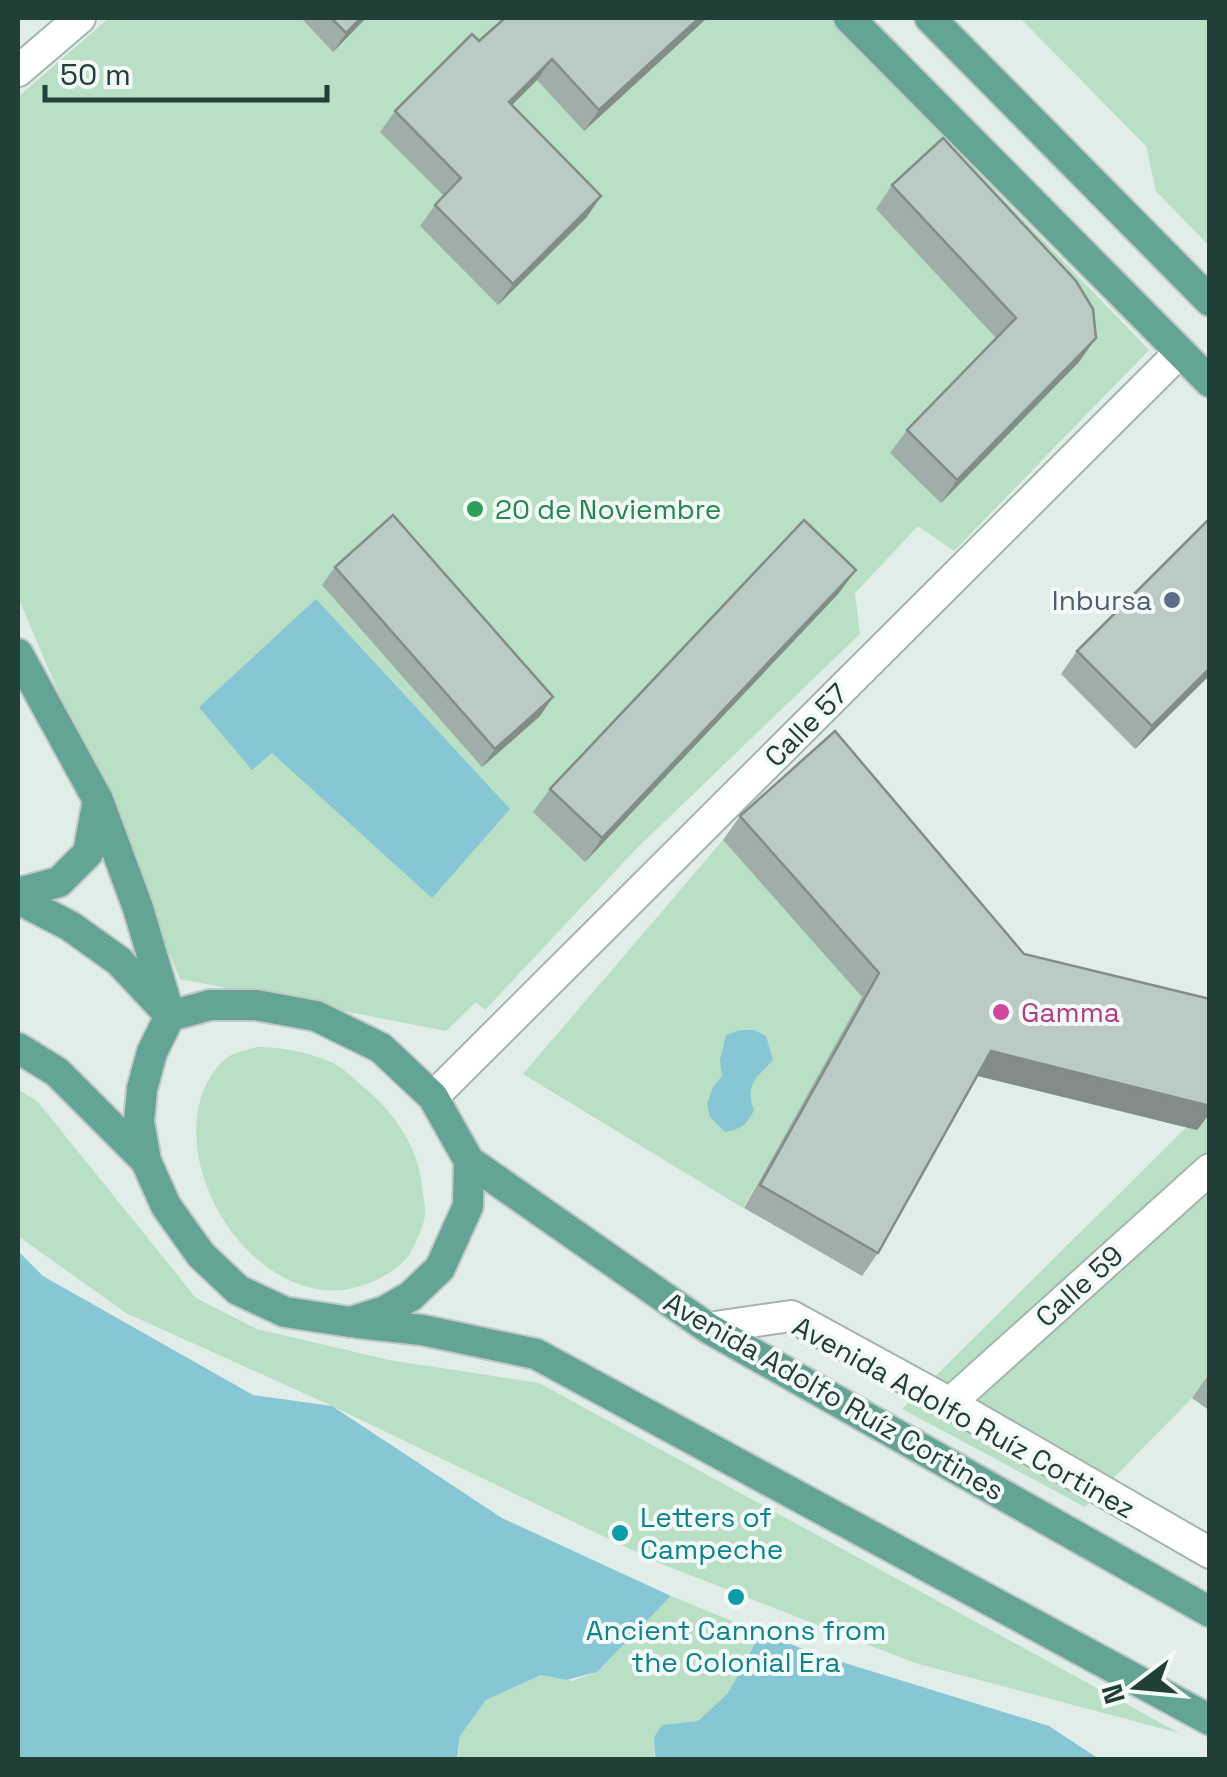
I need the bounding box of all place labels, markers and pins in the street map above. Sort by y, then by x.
place label: 20 de Noviembre [495,491,721,527]
marker: 20 de Noviembre [464,498,486,520]
place label: Inbursa [1052,582,1152,618]
marker: Inbursa [1161,589,1183,611]
place label: Gamma [1021,994,1120,1030]
marker: Gamma [990,1001,1012,1023]
place label: Letters of Campeche [640,1499,783,1567]
marker: Letters of Campeche [609,1522,631,1544]
marker: Ancient Cannons from the Colonial Era [725,1586,747,1608]
place label: Ancient Cannons from the Colonial Era [586,1612,886,1680]

